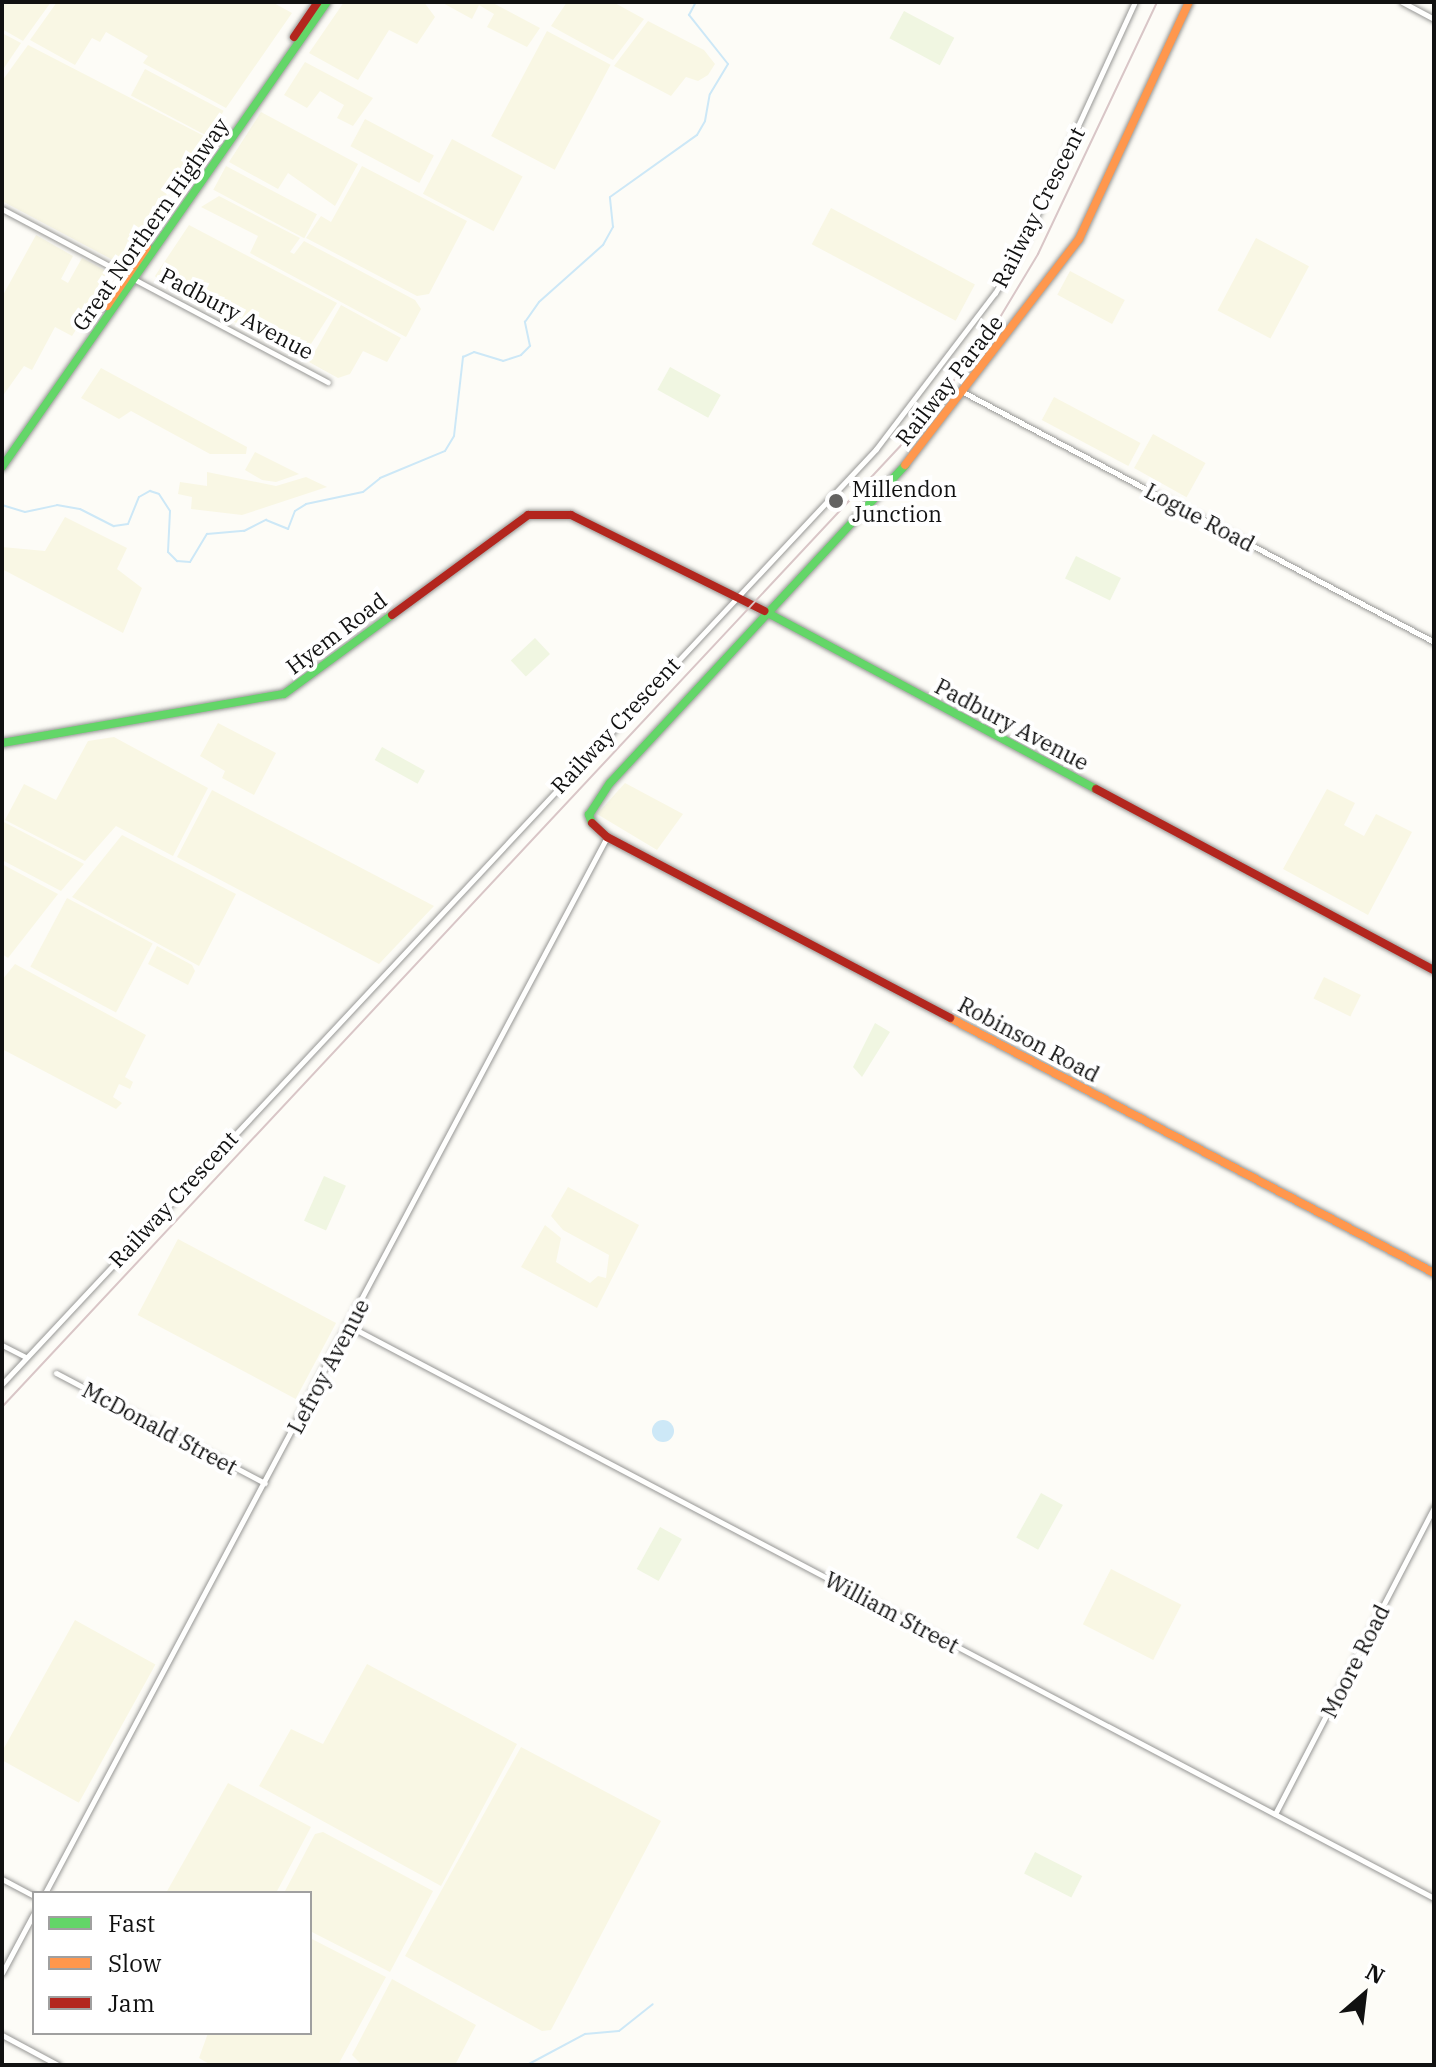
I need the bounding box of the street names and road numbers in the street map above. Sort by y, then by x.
street label: Great Northern Highway [66,112,234,336]
street label: Railway Crescent [986,122,1090,292]
street label: Padbury Avenue [156,261,318,365]
street label: Railway Parade [890,310,1008,450]
street label: Logue Road [1141,477,1259,557]
street label: Hyem Road [280,587,392,679]
street label: Railway Crescent [545,651,685,799]
street label: Padbury Avenue [931,672,1093,776]
street label: Robinson Road [954,991,1104,1087]
street label: Railway Crescent [103,1125,243,1273]
street label: Lefroy Avenue [281,1294,375,1438]
street label: McDonald Street [78,1376,242,1480]
street label: William Street [821,1566,963,1658]
street label: Moore Road [1315,1600,1395,1722]

